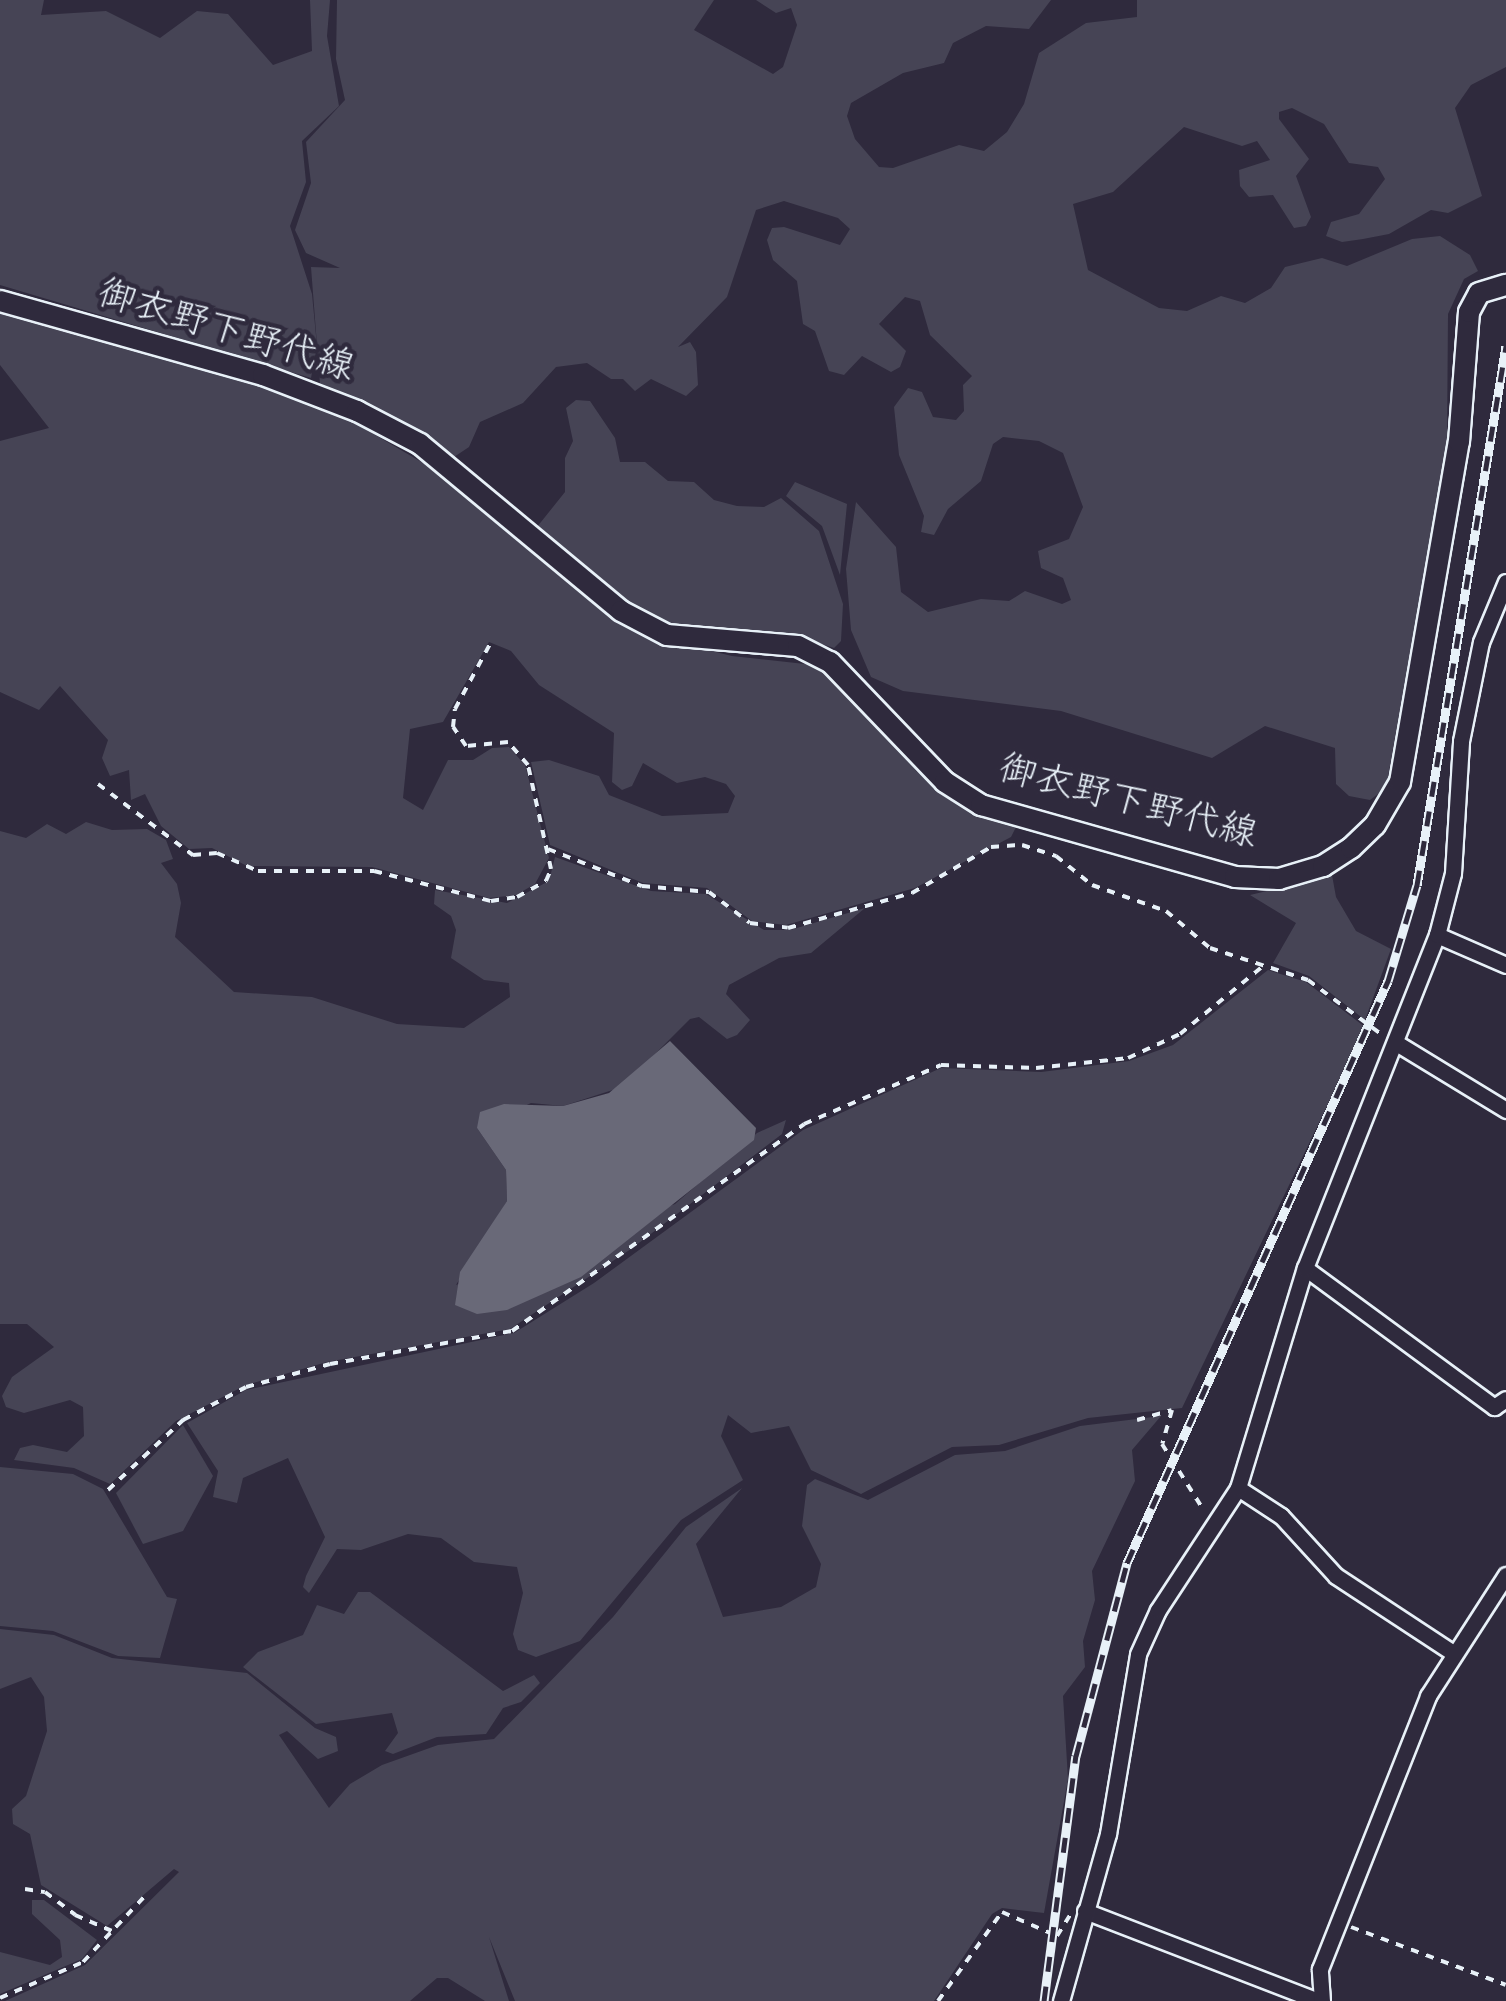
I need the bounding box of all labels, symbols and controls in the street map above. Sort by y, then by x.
street label: 御衣野下野代線 [91,273,359,395]
street label: 御衣野下野代線 [993,749,1261,861]

